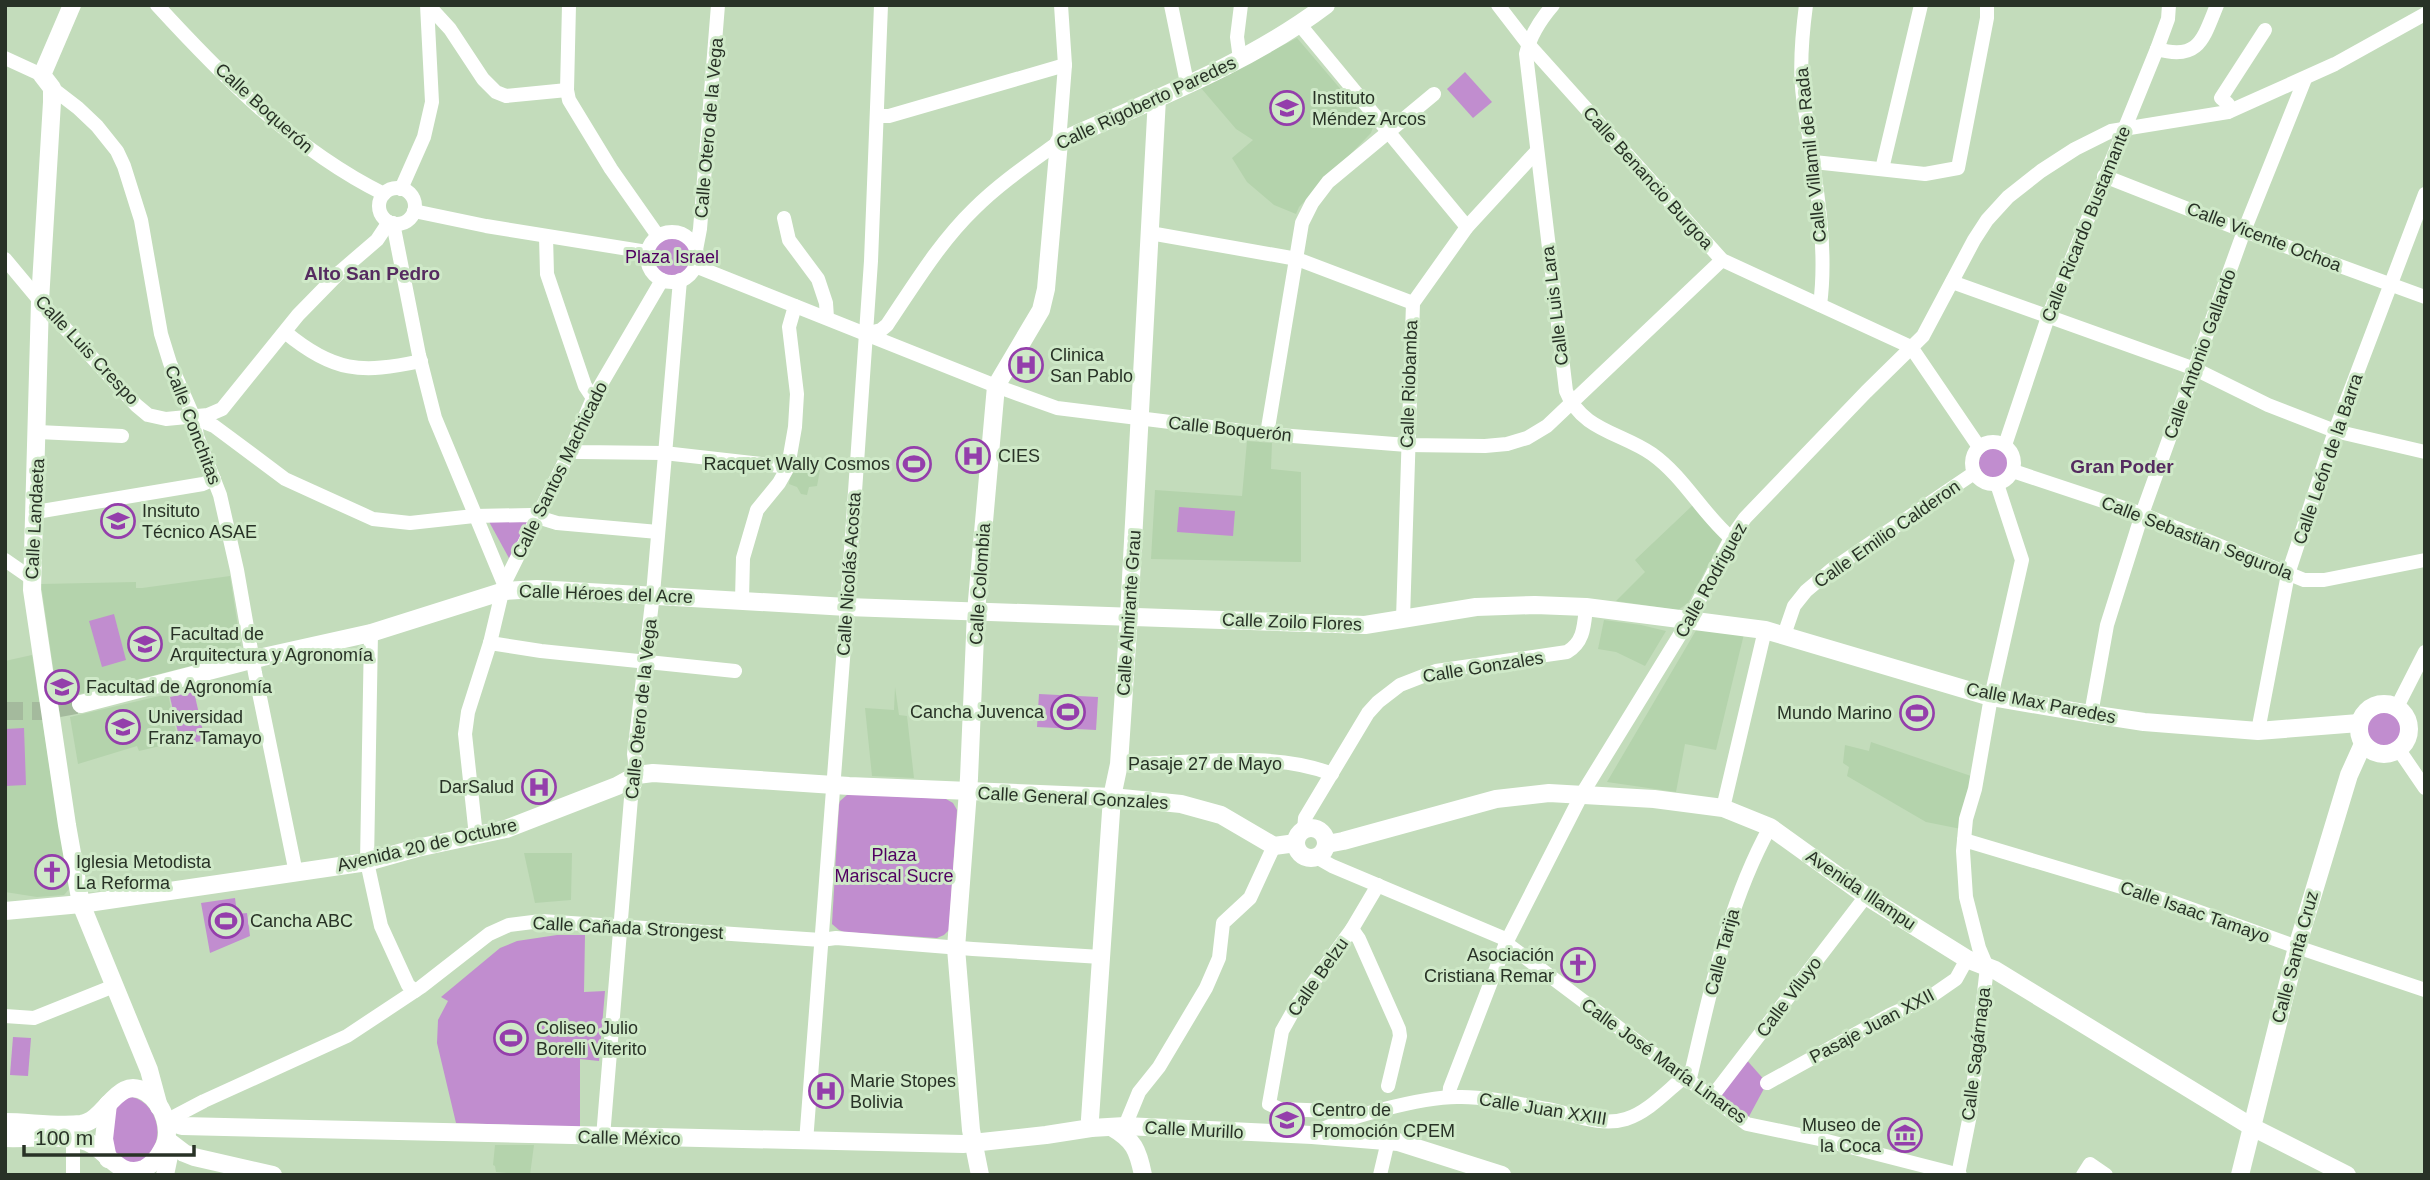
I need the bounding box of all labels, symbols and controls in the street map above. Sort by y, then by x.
street label: Calle Otero de la Vega [691,36,727,219]
street label: Calle Rigoberto Paredes [1053,52,1239,154]
street label: Calle Boquerón [211,59,317,157]
street label: Calle Villamil de Rada [1792,66,1830,243]
place label: Instituto Méndez Arcos [1312,88,1426,129]
school or university icon: Instituto Méndez Arcos [1268,89,1306,127]
street label: Calle Benancio Burgoa [1579,103,1718,254]
street label: Calle Ricardo Bustamante [2038,123,2134,325]
street label: Calle Vicente Ochoa [2184,198,2345,276]
street label: Calle Luis Lara [1538,244,1572,367]
park label: Plaza Israel [625,247,719,267]
district label: Alto San Pedro [304,263,440,284]
street label: Calle Antonio Gallardo [2160,266,2240,442]
street label: Calle Luis Crespo [31,291,143,409]
street label: Calle Riobamba [1397,319,1421,448]
place label: Clinica San Pablo [1050,345,1133,386]
hospital icon: Clinica San Pablo [1007,346,1045,384]
street label: Calle Conchitas [161,363,225,487]
street label: Calle León de la Barra [2289,370,2367,547]
street label: Calle Santos Machicado [508,378,612,562]
street label: Calle Boquerón [1167,413,1293,445]
hospital icon: CIES [954,437,992,475]
sports icon: Racquet Wally Cosmos [895,445,933,483]
place label: CIES [998,446,1040,466]
place label: Racquet Wally Cosmos [704,454,890,474]
district label: Gran Poder [2070,456,2174,477]
street label: Calle Landaeta [22,457,48,580]
street label: Calle Emilio Calderon [1810,476,1964,592]
street label: Calle Nicolás Acosta [833,490,865,657]
street label: Calle Sebastian Segurola [2099,492,2296,584]
place label: Insituto Técnico ASAE [142,501,257,542]
school or university icon: Insituto Técnico ASAE [99,502,137,540]
street label: Calle Rodriguez [1671,519,1751,641]
street label: Calle Colombia [966,521,994,646]
street label: Calle Almirante Grau [1113,529,1145,697]
street label: Calle Héroes del Acre [519,581,693,607]
street label: Calle Zoilo Flores [1222,610,1362,634]
street label: Calle Otero de la Vega [622,617,661,800]
place label: Facultad de Arquitectura y Agronomía [170,624,374,665]
school or university icon: Facultad de Arquitectura y Agronomía [126,625,164,663]
street label: Calle Gonzales [1421,648,1545,686]
school or university icon: Facultad de Agronomía [43,668,81,706]
place label: Facultad de Agronomía [86,677,273,697]
street label: Calle Max Paredes [1964,679,2118,727]
sports icon: Cancha Juvenca [1049,693,1087,731]
sports icon: Mundo Marino [1898,694,1936,732]
place label: Cancha Juvenca [910,702,1045,722]
place label: Mundo Marino [1777,703,1892,723]
place label: Universidad Franz Tamayo [148,707,262,748]
school or university icon: Universidad Franz Tamayo [104,708,142,746]
street label: Pasaje 27 de Mayo [1128,754,1282,774]
hospital icon: DarSalud [520,768,558,806]
place label: DarSalud [439,777,514,797]
street label: Calle General Gonzales [977,783,1169,813]
street label: Avenida 20 de Octubre [335,815,519,875]
park label: Plaza Mariscal Sucre [834,845,954,886]
street label: Avenida Illampu [1802,846,1920,934]
place label: Iglesia Metodista La Reforma [76,852,212,893]
church icon: Iglesia Metodista La Reforma [33,853,71,891]
street label: Calle Isaac Tamayo [2118,877,2272,947]
street label: Calle Santa Cruz [2268,889,2322,1025]
sports icon: Cancha ABC [207,902,245,940]
street label: Calle Tarija [1701,906,1743,997]
place label: Cancha ABC [250,911,353,931]
street label: Calle Cañada Strongest [532,913,724,943]
street label: Calle Belzu [1284,934,1352,1020]
place label: Asociación Cristiana Remar [1424,945,1554,986]
church icon: Asociación Cristiana Remar [1559,946,1597,984]
street label: Calle Viluyo [1753,953,1825,1041]
street label: Pasaje Juan XXII [1806,985,1938,1067]
street label: Calle Sagárnaga [1958,985,1994,1122]
street label: Calle José María Linares [1578,994,1750,1128]
place label: Coliseo Julio Borelli Viterito [536,1018,647,1059]
sports icon: Coliseo Julio Borelli Viterito [492,1019,530,1057]
place label: Marie Stopes Bolivia [850,1071,956,1112]
hospital icon: Marie Stopes Bolivia [807,1072,845,1110]
street label: Calle Juan XXIII [1478,1089,1608,1129]
place label: Centro de Promoción CPEM [1312,1100,1455,1141]
school or university icon: Centro de Promoción CPEM [1268,1101,1306,1139]
scale bar [24,1114,194,1158]
place label: Museo de la Coca [1802,1115,1882,1156]
museum icon: Museo de la Coca [1886,1116,1924,1154]
street label: Calle Murillo [1144,1117,1244,1143]
text: 100 m [35,1126,93,1149]
street label: Calle México [577,1127,681,1149]

